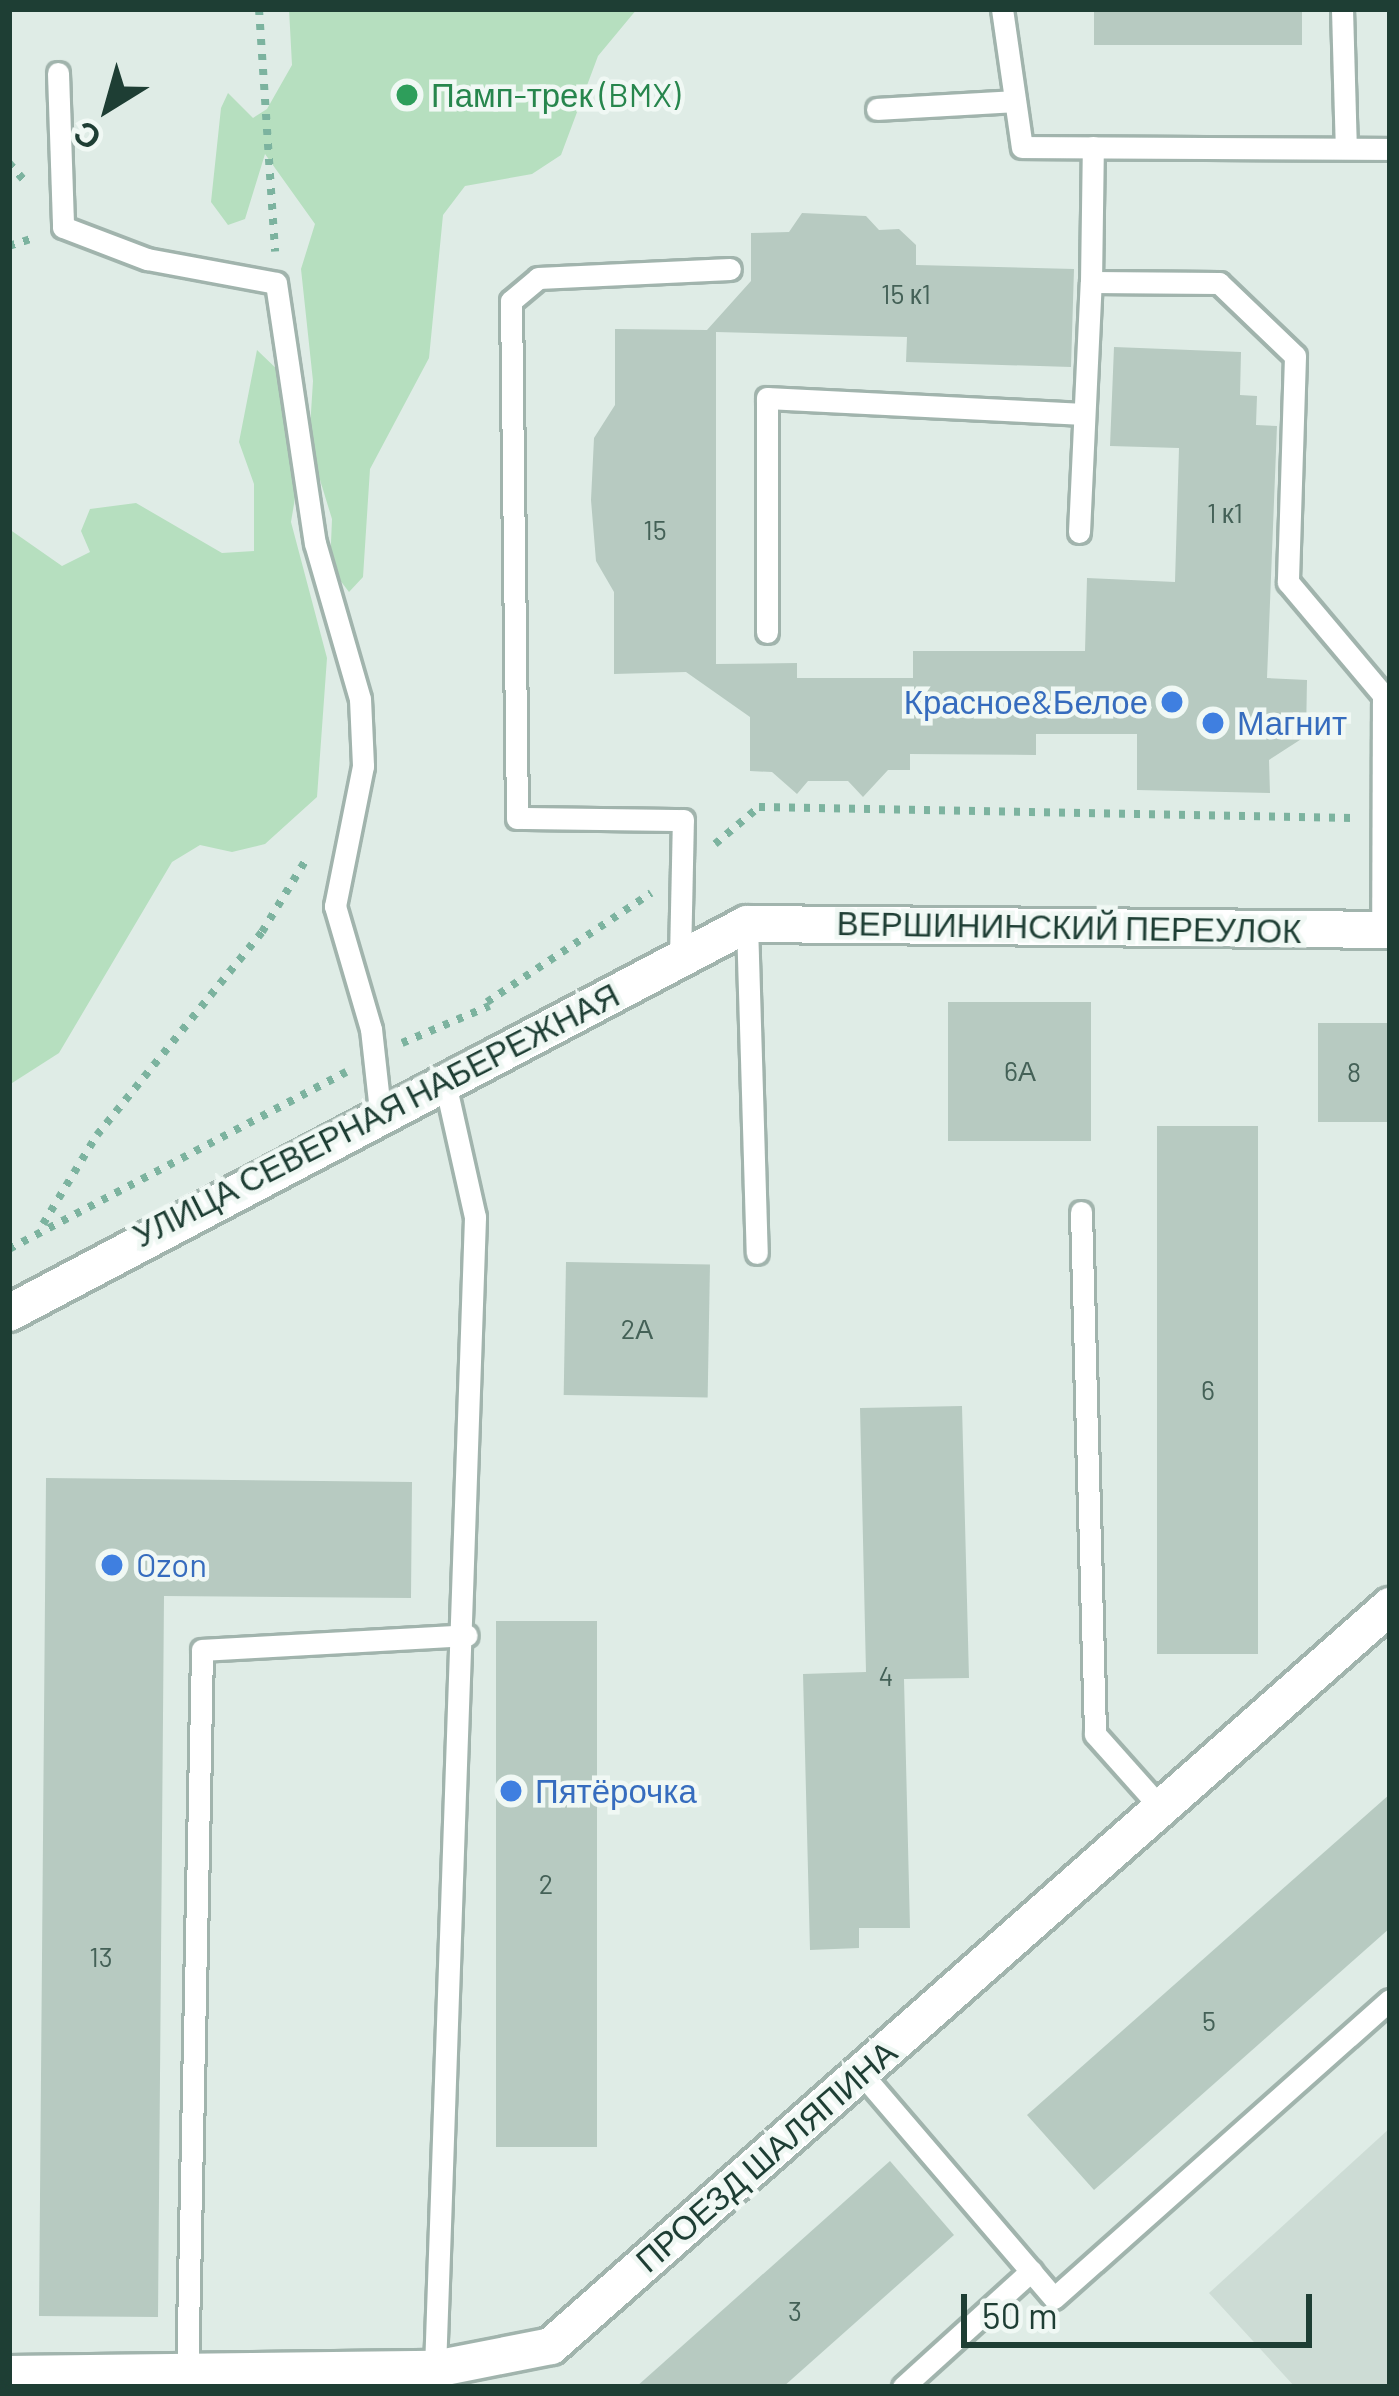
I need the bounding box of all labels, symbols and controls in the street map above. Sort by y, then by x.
north arrow [48,48,168,168]
place label: Памп-трек (BMX) [431,75,680,115]
marker: Памп-трек (BMX) [394,82,420,108]
text: С [65,114,108,160]
house number: 15 к1 [881,278,931,310]
house number: 1 к1 [1207,497,1243,529]
house number: 15 [643,514,667,546]
place label: Красное&Белое [904,682,1148,722]
marker: Красное&Белое [1159,689,1185,715]
place label: Магнит [1237,703,1347,743]
marker: Магнит [1200,710,1226,736]
street label: ВЕРШИНИНСКИЙ ПЕРЕУЛОК [836,903,1302,951]
street label: УЛИЦА СЕВЕРНАЯ НАБЕРЕЖНАЯ [126,975,626,1255]
house number: 6А [1004,1055,1036,1087]
house number: 8 [1347,1056,1361,1088]
house number: 2А [621,1313,653,1345]
house number: 6 [1201,1374,1215,1406]
place label: Ozon [136,1545,207,1585]
marker: Ozon [99,1552,125,1578]
house number: 4 [879,1660,893,1692]
place label: Пятёрочка [535,1771,697,1811]
marker: Пятёрочка [498,1778,524,1804]
house number: 2 [539,1868,553,1900]
house number: 13 [89,1941,113,1973]
house number: 5 [1202,2005,1216,2037]
street label: ПРОЕЗД ШАЛЯПИНА [628,2032,904,2280]
scale bar [967,2270,1318,2344]
text: 50 m [982,2293,1058,2336]
house number: 3 [788,2295,802,2327]

